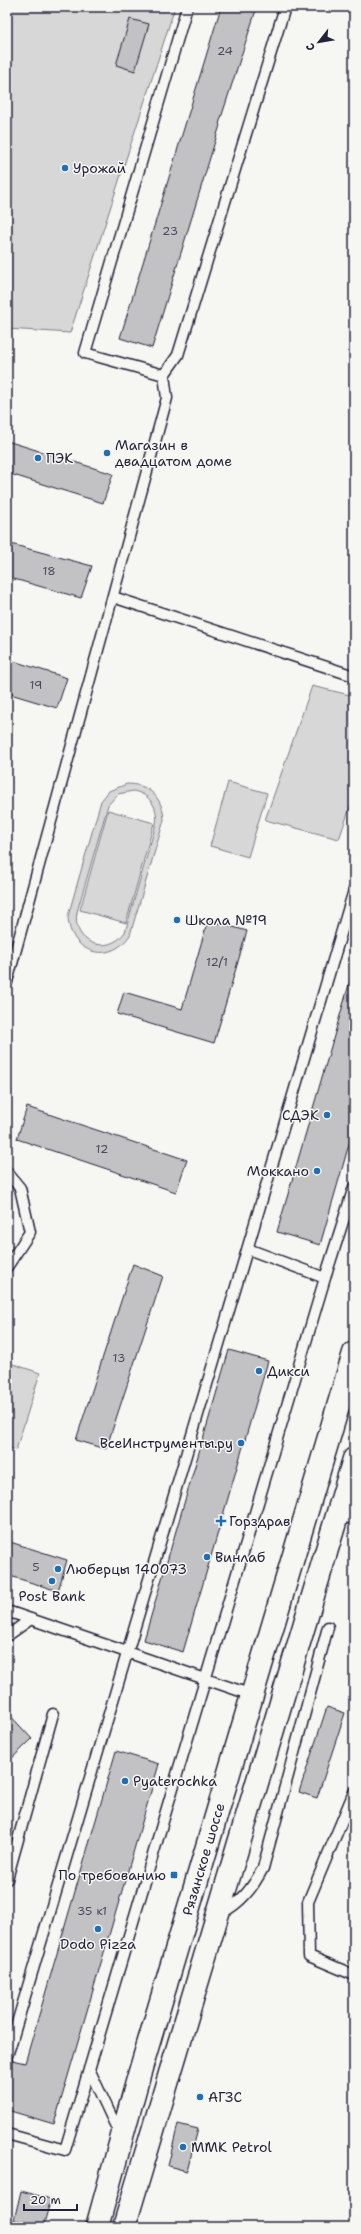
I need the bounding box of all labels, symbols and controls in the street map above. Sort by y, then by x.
north arrow [299,22,339,62]
text: С [303,40,319,54]
house number: 24 [217,43,233,59]
place label: Урожай [73,159,126,177]
marker: Урожай [60,163,70,173]
house number: 23 [162,223,178,239]
place label: Магазин в двадцатом доме [115,436,232,470]
marker: Магазин в двадцатом доме [102,448,112,458]
place label: ПЭК [46,449,73,467]
marker: ПЭК [33,453,43,463]
house number: 18 [42,563,56,579]
house number: 19 [30,677,42,693]
place label: Школа №19 [185,911,267,929]
marker: Школа №19 [172,915,182,925]
house number: 12/1 [206,954,228,970]
place label: СДЭК [282,1106,319,1124]
marker: СДЭК [322,1110,332,1120]
house number: 12 [96,1141,108,1157]
place label: Моккано [247,1162,309,1180]
marker: Моккано [312,1166,322,1176]
house number: 13 [113,1350,125,1366]
place label: Дикси [267,1362,310,1380]
marker: Дикси [254,1366,264,1376]
place label: ВсеИнструменты.ру [100,1434,233,1452]
marker: ВсеИнструменты.ру [236,1438,246,1448]
place label: Горздрав [229,1512,290,1530]
marker: Горздрав [216,1516,226,1526]
place label: Винлаб [215,1548,265,1566]
marker: Винлаб [202,1552,212,1562]
house number: 5 [32,1559,40,1575]
place label: Люберцы 140073 [66,1560,187,1578]
marker: Люберцы 140073 [53,1564,63,1574]
marker: Post Bank [47,1576,57,1586]
place label: Post Bank [19,1587,85,1605]
place label: Pyaterochka [133,1772,217,1790]
marker: Pyaterochka [120,1776,130,1786]
street label: Рязанское шоссе [178,1800,229,1918]
place label: По требованию [58,1866,166,1884]
marker: По требованию [169,1870,179,1880]
house number: 35 к1 [77,1903,107,1919]
marker: Dodo Pizza [93,1924,103,1934]
place label: Dodo Pizza [60,1935,136,1953]
place label: АГЗС [208,2088,242,2106]
marker: АГЗС [195,2092,205,2102]
place label: MMK Petrol [191,2138,272,2156]
marker: MMK Petrol [178,2142,188,2152]
scale bar [24,2186,77,2212]
text: 20 m [30,2192,61,2208]

